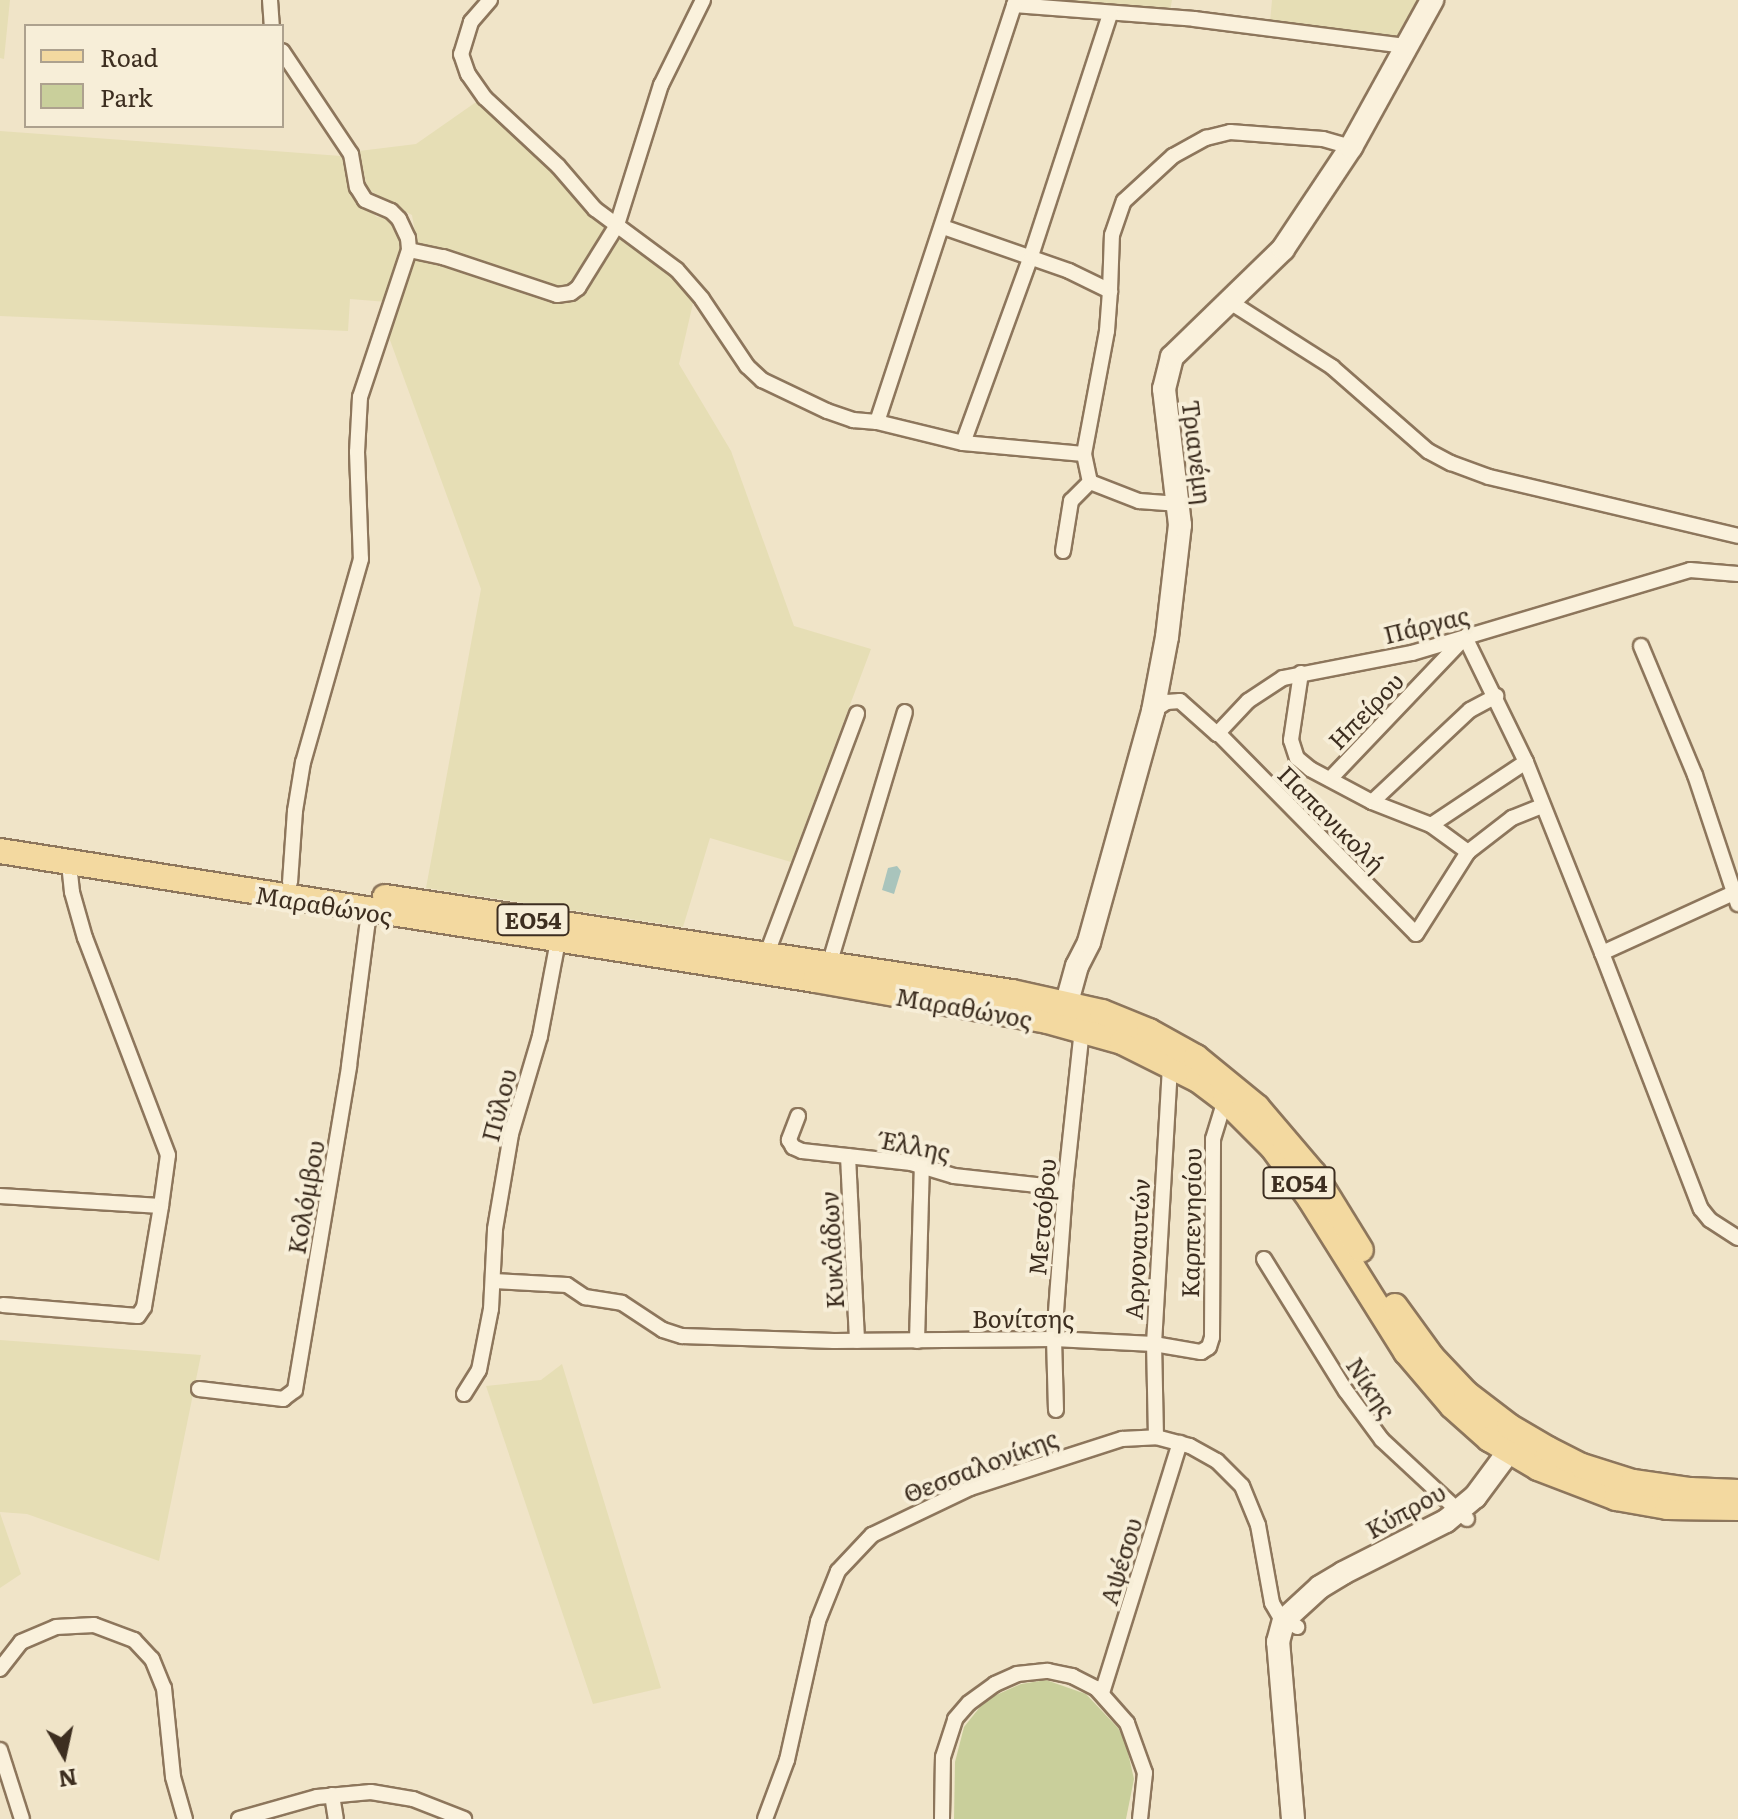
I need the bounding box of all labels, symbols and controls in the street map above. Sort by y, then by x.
legend [24,24,284,128]
text: Road [100,39,158,74]
text: Park [100,79,153,114]
street label: Τριανέμη [1177,398,1219,506]
street label: Πάργας [1380,600,1472,648]
street label: Ηπείρου [1322,666,1408,754]
street label: Παπανικολή [1273,759,1391,877]
street label: Μαραθώνος [254,879,394,929]
road number: ΕΟ54 [495,902,571,938]
street label: Μαραθώνος [894,981,1034,1033]
street label: Πύλου [474,1065,522,1145]
street label: Έλλης [879,1124,953,1166]
street label: Κολόμβου [281,1138,329,1256]
street label: Καρπενησίου [1174,1148,1206,1298]
street label: Μετσόβου [1022,1157,1060,1277]
road number: ΕΟ54 [1261,1165,1337,1201]
street label: Αργοναυτών [1118,1177,1154,1321]
street label: Κυκλάδων [814,1190,848,1310]
street label: Βονίτσης [972,1304,1074,1332]
street label: Νίκης [1341,1351,1403,1423]
street label: Θεσσαλονίκης [899,1422,1061,1508]
street label: Κύπρου [1360,1476,1450,1544]
street label: Αψέσου [1093,1514,1147,1608]
north arrow [24,1715,104,1795]
text: N [56,1761,80,1797]

